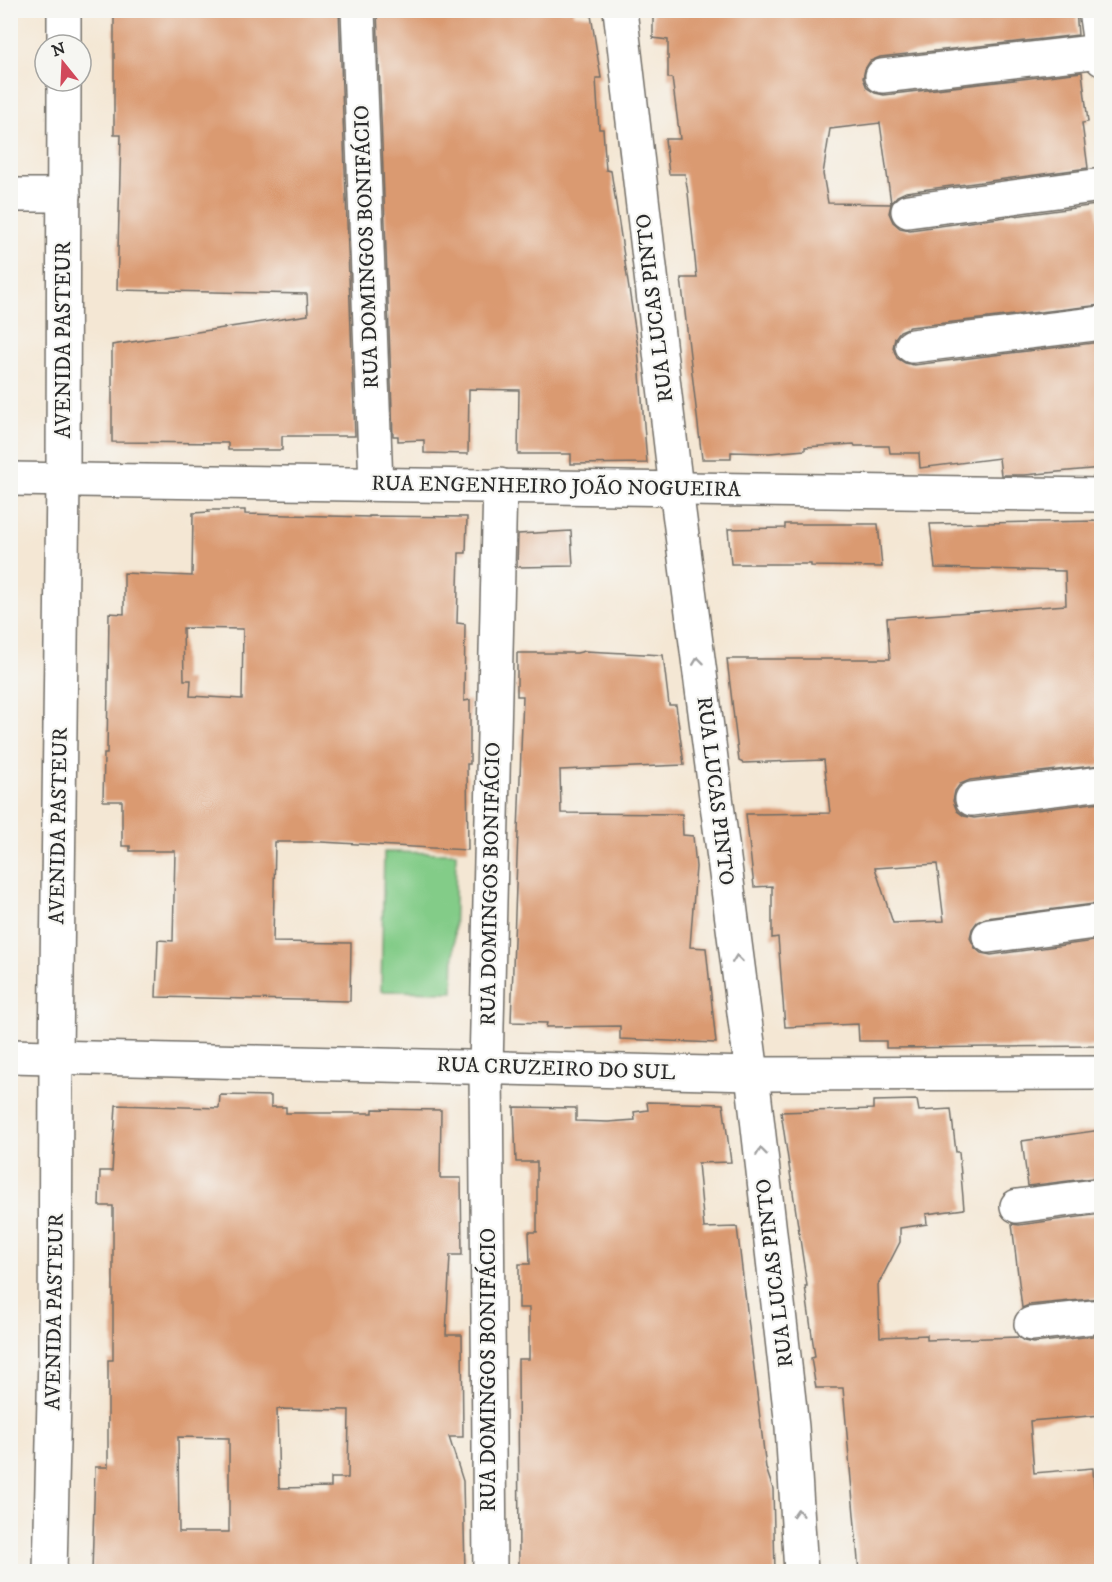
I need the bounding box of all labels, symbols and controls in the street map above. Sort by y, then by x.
north arrow [33,33,93,93]
text: N [49,38,68,61]
street label: RUA DOMINGOS BONIFÁCIO [347,105,385,389]
street label: RUA LUCAS PINTO [631,212,679,404]
street label: AVENIDA PASTEUR [51,241,77,439]
street label: RUA ENGENHEIRO JOÃO NOGUEIRA [371,469,742,503]
one-way arrow [693,656,705,666]
street label: RUA LUCAS PINTO [691,695,739,887]
street label: AVENIDA PASTEUR [44,727,74,925]
street label: RUA DOMINGOS BONIFÁCIO [474,742,506,1026]
one-way arrow [731,954,743,963]
street label: RUA CRUZEIRO DO SUL [436,1052,676,1086]
one-way arrow [755,1148,768,1157]
street label: RUA LUCAS PINTO [751,1177,799,1369]
street label: AVENIDA PASTEUR [40,1213,70,1411]
street label: RUA DOMINGOS BONIFÁCIO [474,1228,502,1512]
one-way arrow [791,1509,804,1518]

